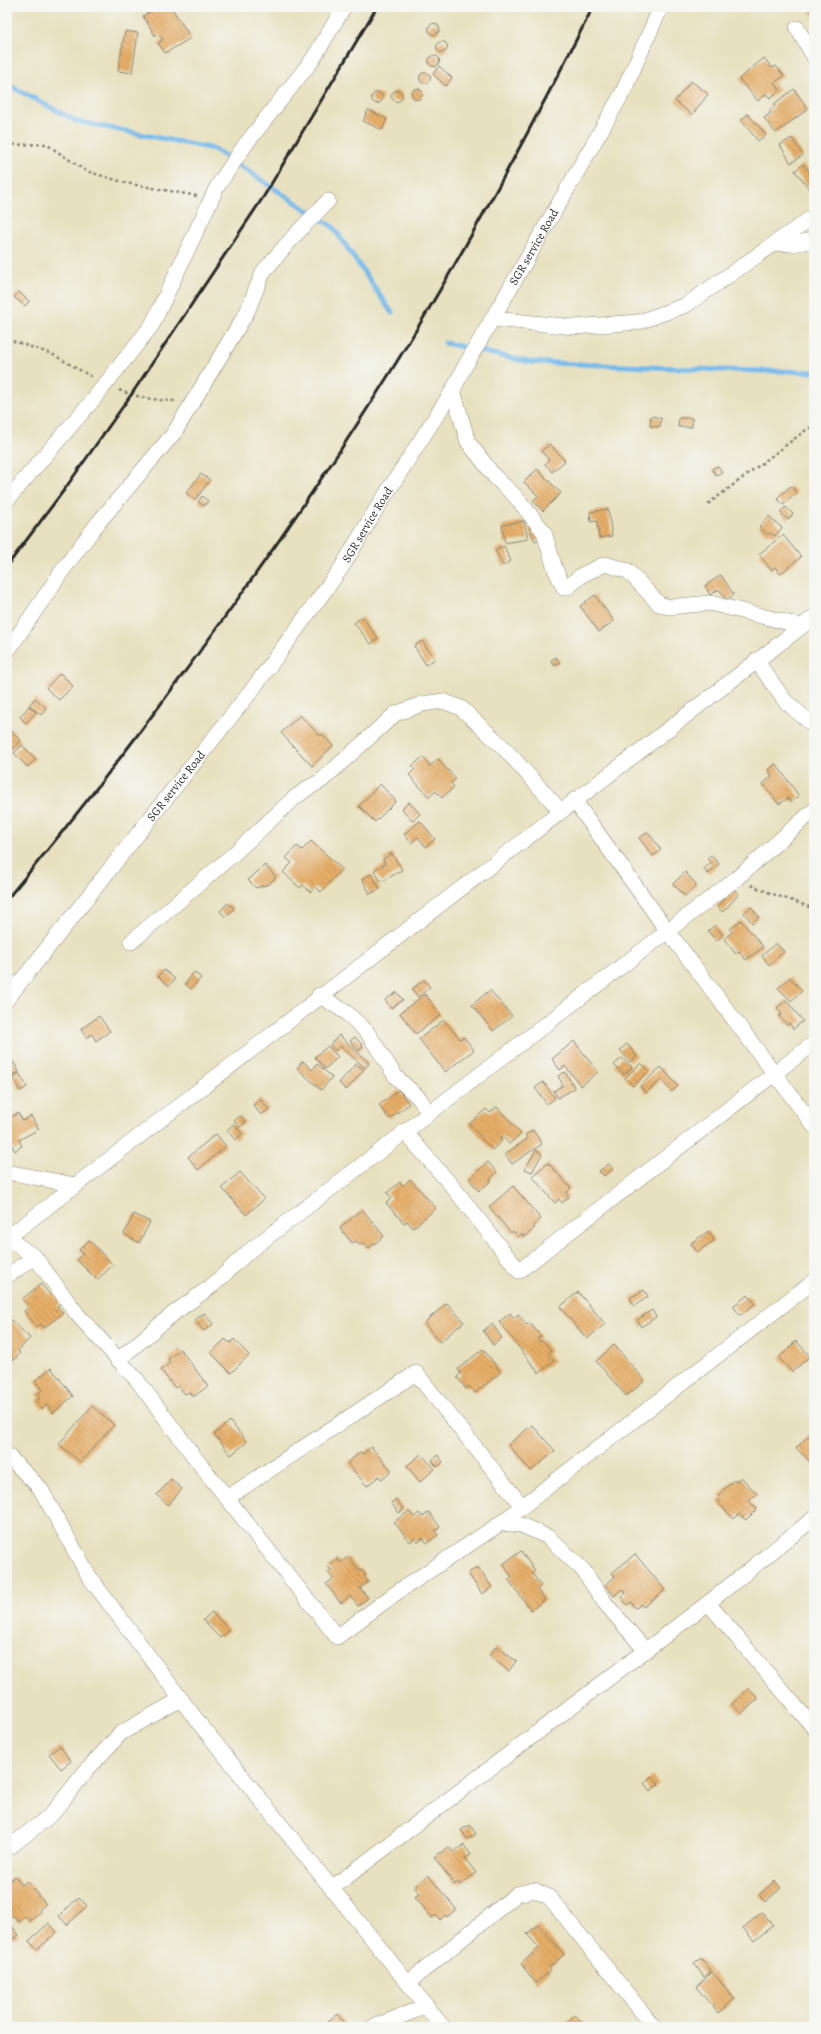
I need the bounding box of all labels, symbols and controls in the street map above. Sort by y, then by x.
street label: SGR service Road [505,205,562,288]
street label: SGR service Road [338,483,397,565]
street label: SGR service Road [143,747,209,824]

